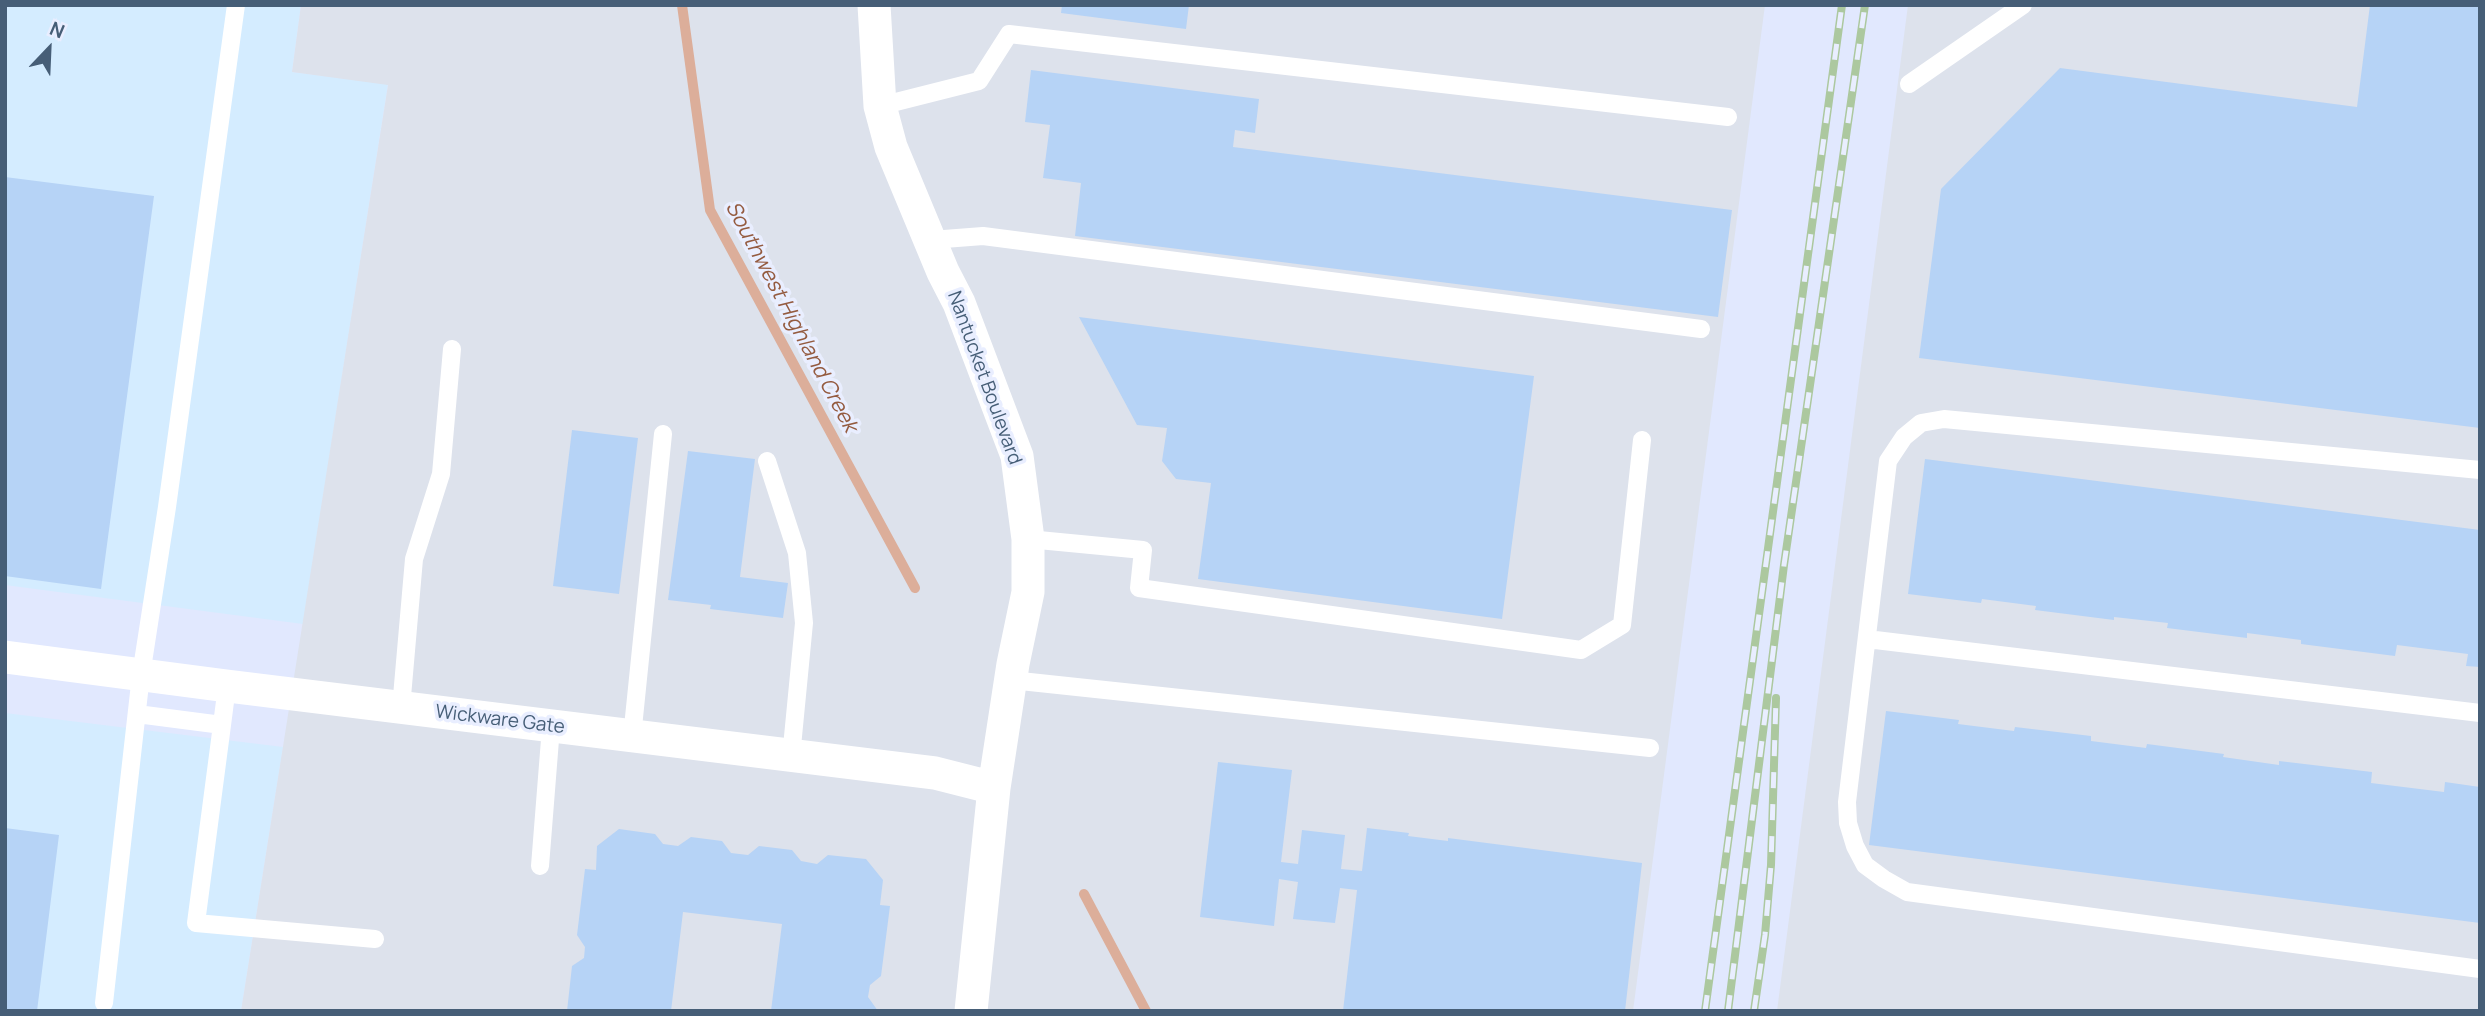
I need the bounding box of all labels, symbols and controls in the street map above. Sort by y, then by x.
north arrow [14,14,84,84]
text: N [46,15,69,44]
water label: Southwest Highland Creek [719,197,863,437]
street label: Nantucket Boulevard [942,288,1026,468]
street label: Wickware Gate [434,701,566,739]

